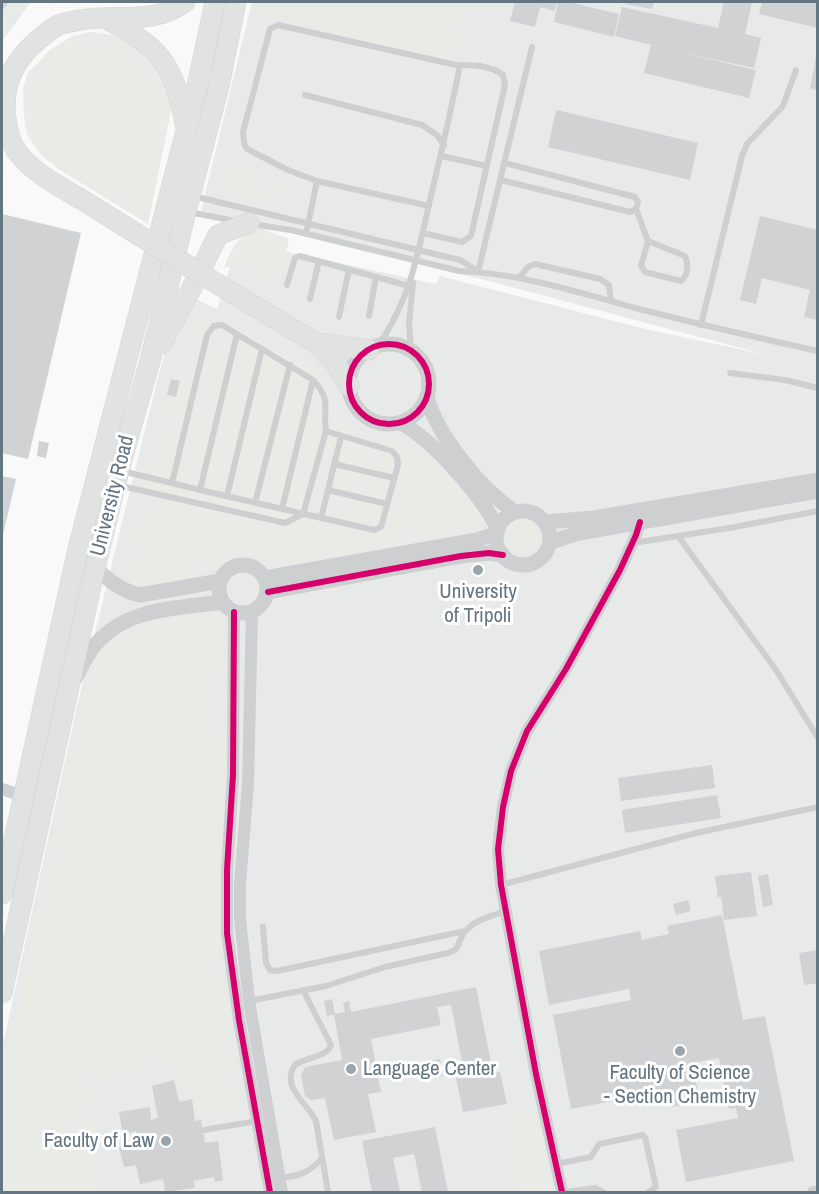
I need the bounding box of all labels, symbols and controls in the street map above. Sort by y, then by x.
street label: University Road [86,433,140,559]
marker: University of Tripoli [471,563,485,577]
place label: University of Tripoli [439,579,517,629]
marker: Faculty of Science - Section Chemistry [673,1044,687,1058]
place label: Language Center [363,1056,496,1082]
place label: Faculty of Science - Section Chemistry [604,1060,756,1110]
marker: Language Center [344,1062,358,1076]
place label: Faculty of Law [44,1128,154,1154]
marker: Faculty of Law [159,1134,173,1148]

